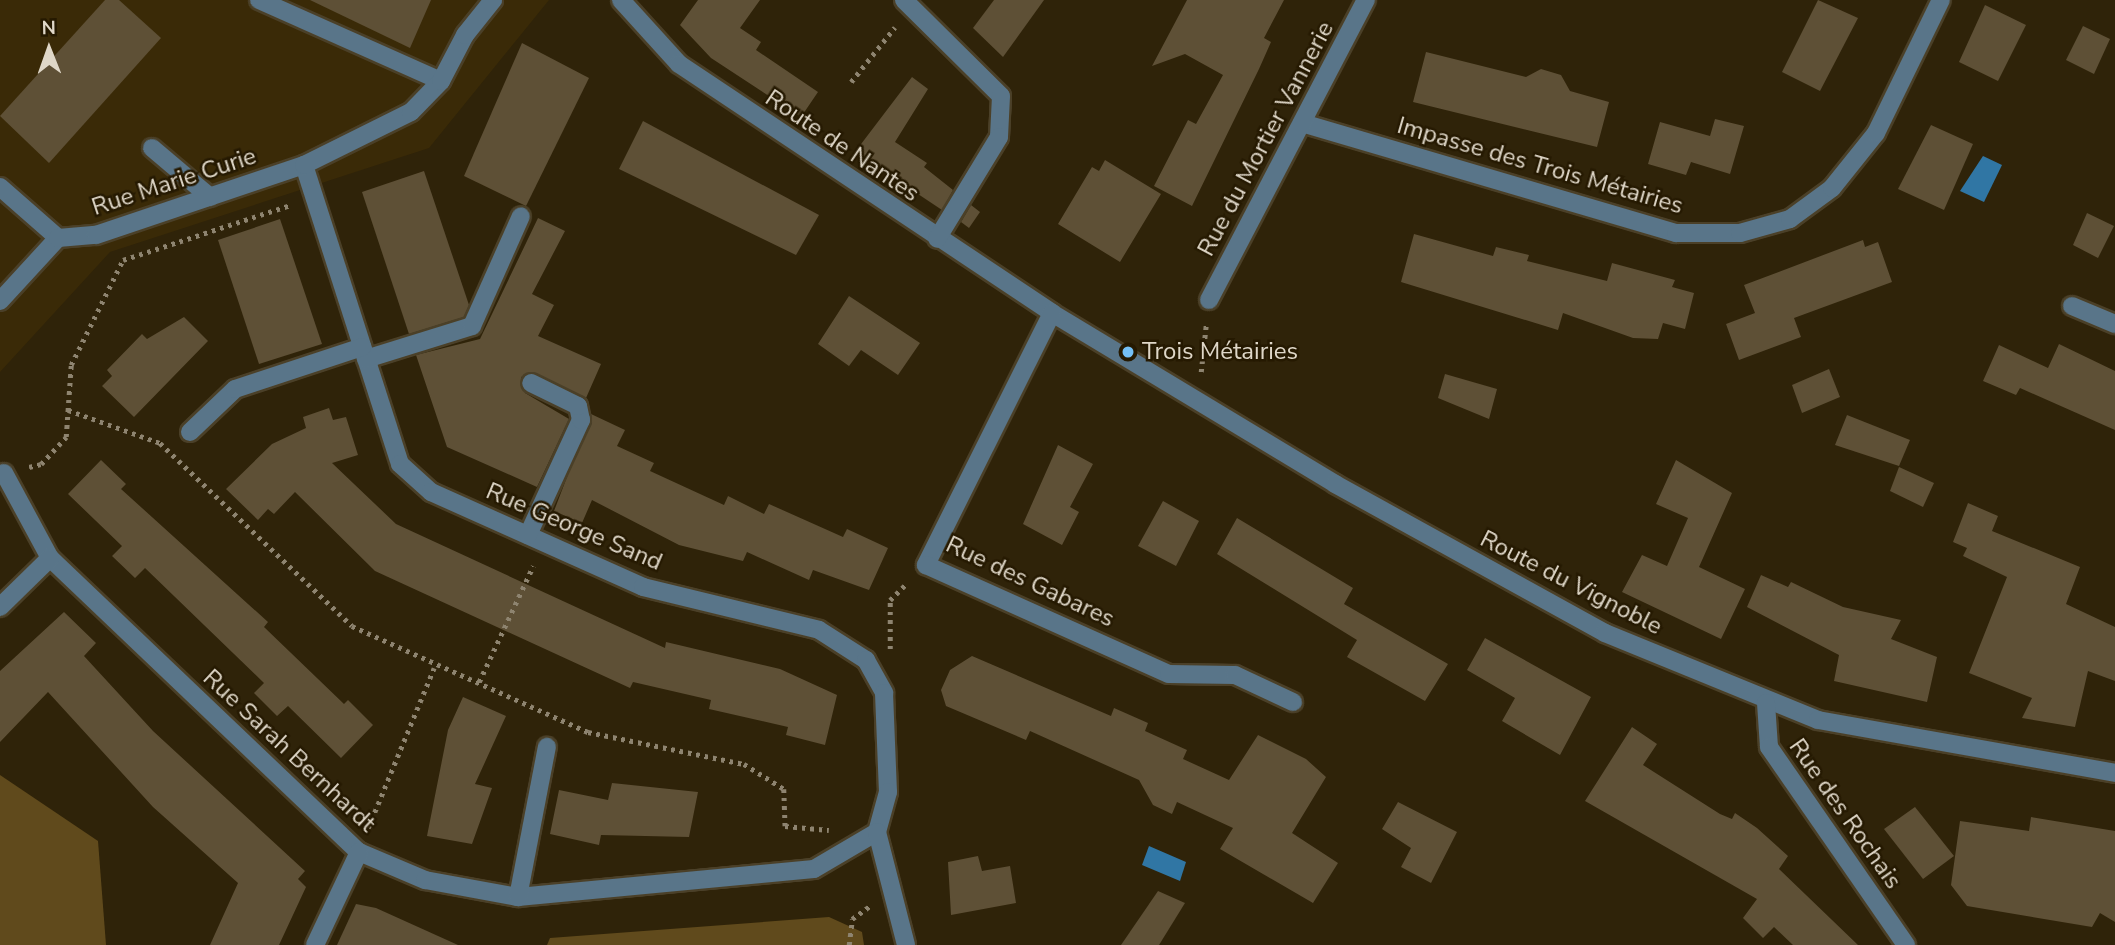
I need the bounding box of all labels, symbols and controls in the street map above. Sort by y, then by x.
north arrow [14,14,84,84]
text: N [41,15,56,41]
street label: Rue du Mortier Vannerie [1192,17,1340,261]
street label: Route de Nantes [760,84,924,208]
street label: Impasse des Trois Métairies [1394,111,1686,221]
street label: Rue Marie Curie [88,142,260,222]
place label: Trois Métairies [1142,338,1298,366]
marker: Trois Métairies [1120,344,1136,360]
street label: Rue George Sand [482,477,666,577]
street label: Route du Vignoble [1475,525,1667,641]
street label: Rue des Gabares [941,530,1119,634]
street label: Rue Sarah Bernhardt [197,664,381,838]
street label: Rue des Rochais [1783,733,1907,895]

